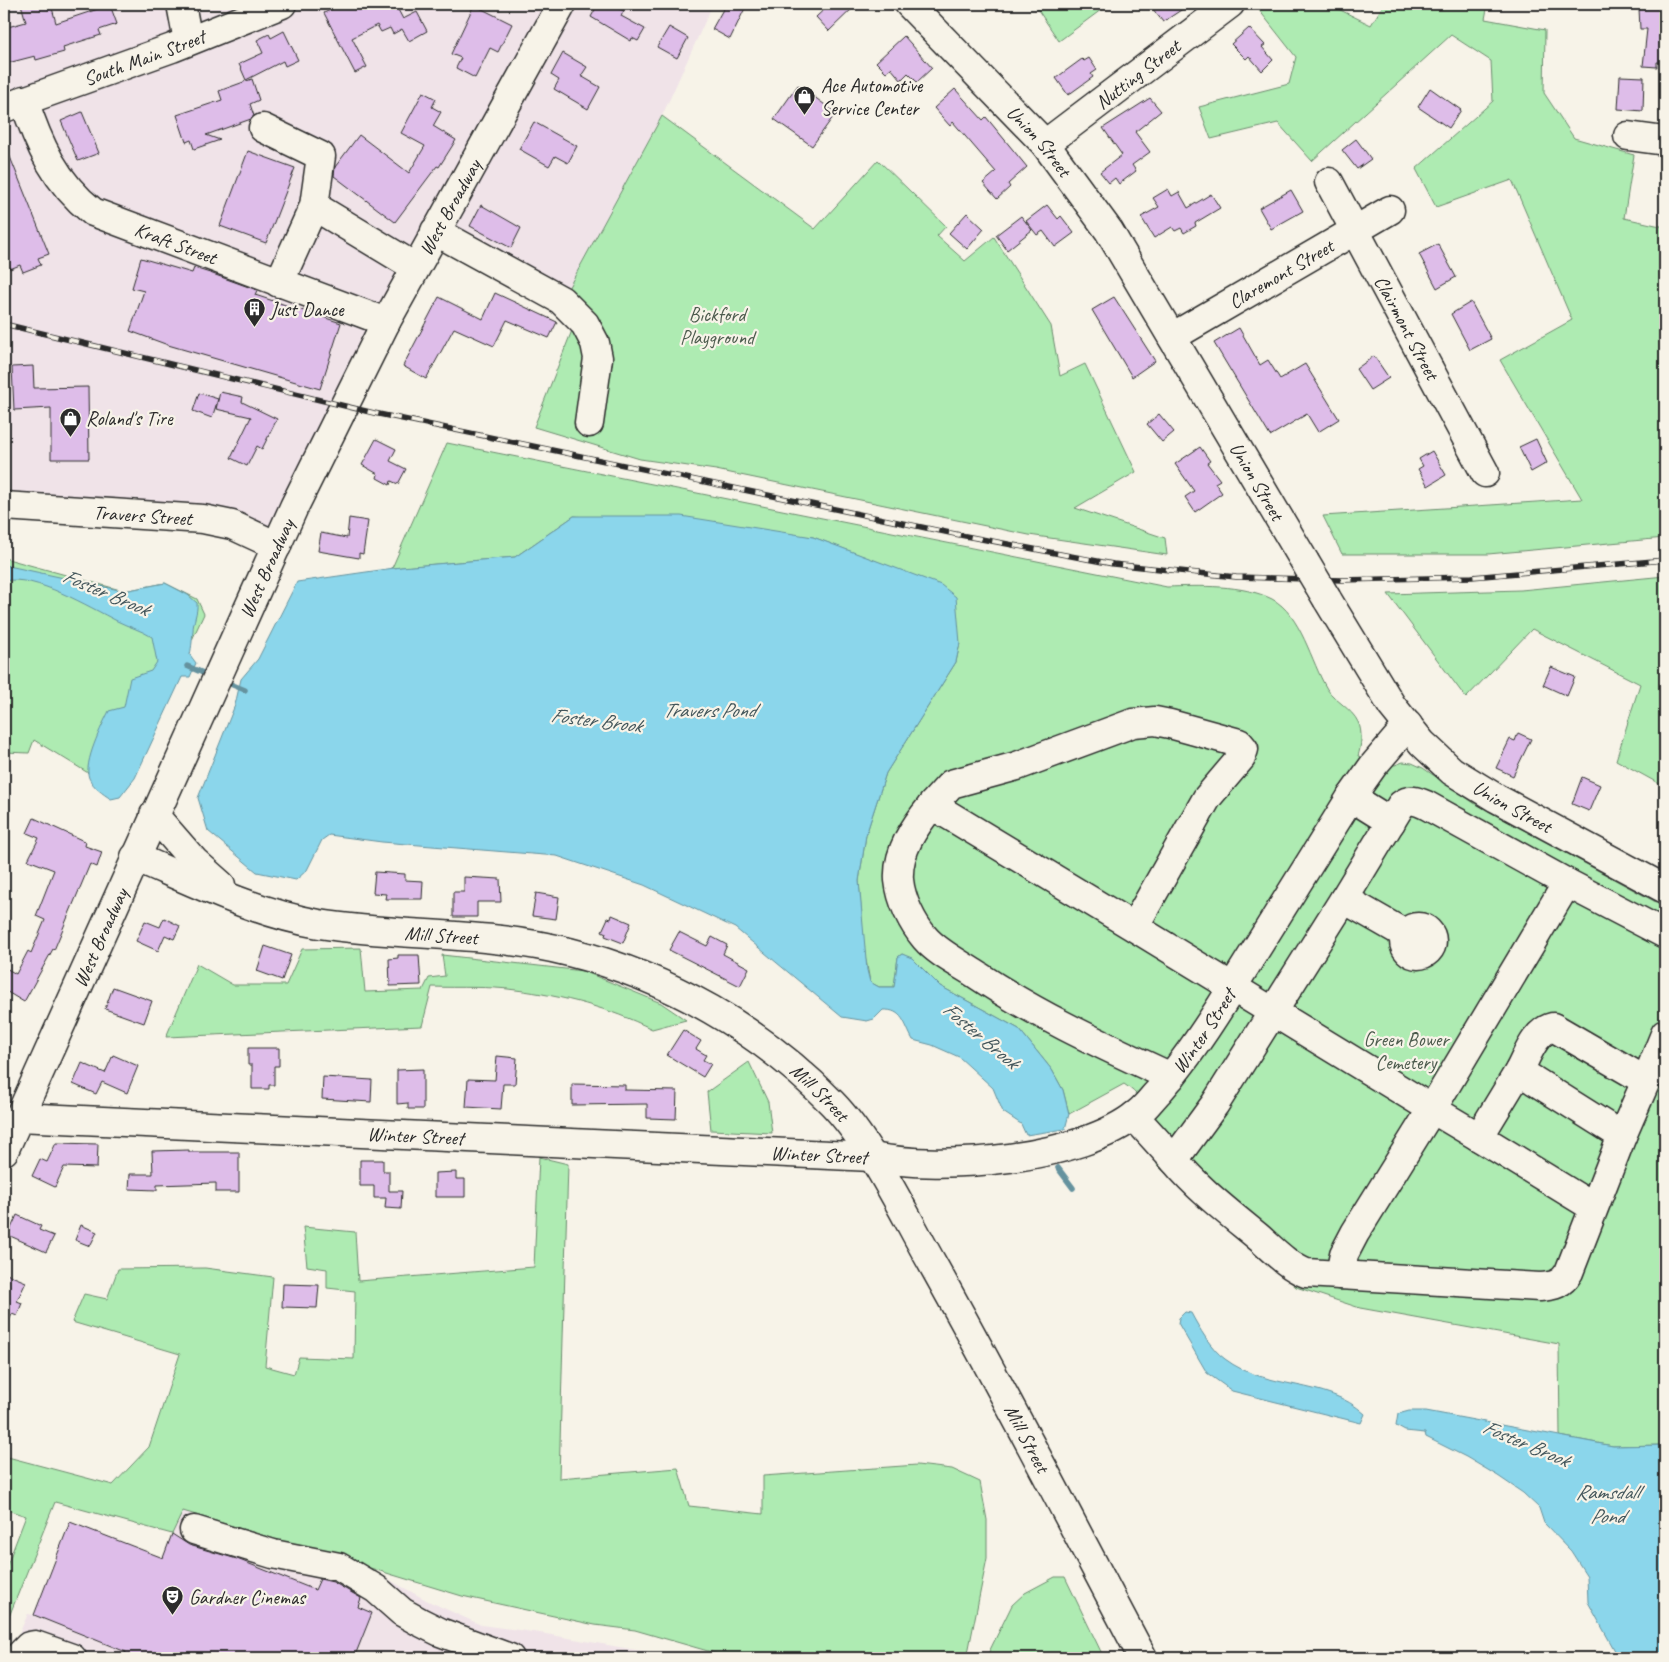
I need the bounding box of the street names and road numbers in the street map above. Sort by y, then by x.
street label: South Main Street [80,23,212,92]
street label: Nutting Street [1090,33,1187,115]
street label: Union Street [1001,100,1078,183]
street label: West Broadway [413,153,488,260]
street label: Kraft Street [131,217,222,271]
street label: Claremont Street [1224,232,1340,314]
street label: Clairmont Street [1368,271,1446,386]
street label: Union Street [1224,438,1291,527]
street label: Travers Street [93,500,195,531]
street label: West Broadway [234,513,301,622]
street label: Union Street [1468,775,1558,840]
street label: West Broadway [67,882,135,991]
street label: Mill Street [404,921,481,951]
street label: Winter Street [1167,982,1243,1078]
street label: Mill Street [785,1058,856,1128]
street label: Winter Street [367,1121,468,1151]
street label: Winter Street [770,1140,871,1170]
street label: Mill Street [999,1400,1056,1479]

